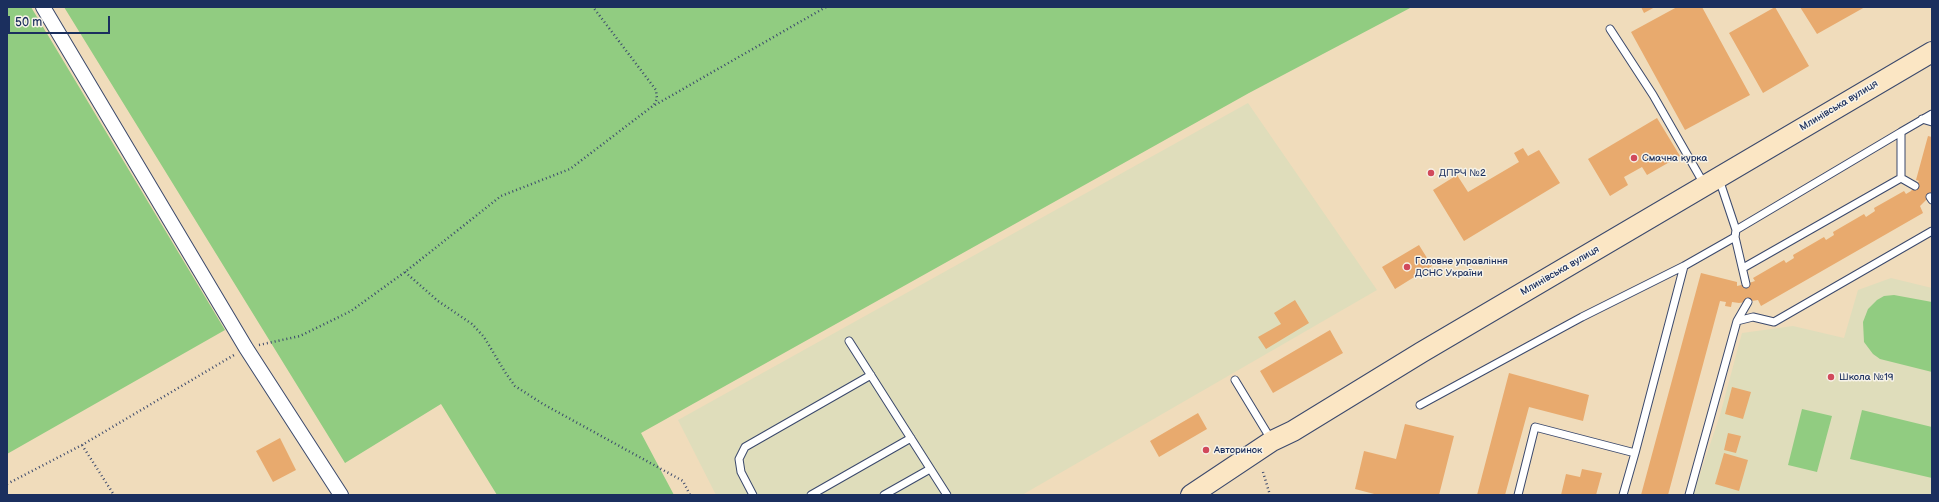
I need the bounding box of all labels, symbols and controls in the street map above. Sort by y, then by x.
scale bar [10,8,112,34]
text: 50 m [15,15,42,30]
street label: Млинівська вулиця [1798,78,1880,134]
place label: Смачна курка [1642,152,1707,164]
marker: Смачна курка [1629,153,1639,163]
place label: ДПРЧ №2 [1439,167,1486,179]
marker: ДПРЧ №2 [1426,168,1436,178]
street label: Млинівська вулиця [1518,244,1602,298]
place label: Головне управління ДСНС України [1415,255,1508,278]
marker: Головне управління ДСНС України [1402,262,1412,272]
place label: Школа №19 [1839,371,1894,383]
marker: Школа №19 [1826,372,1836,382]
place label: Авторинок [1214,444,1262,456]
marker: Авторинок [1201,445,1211,455]

